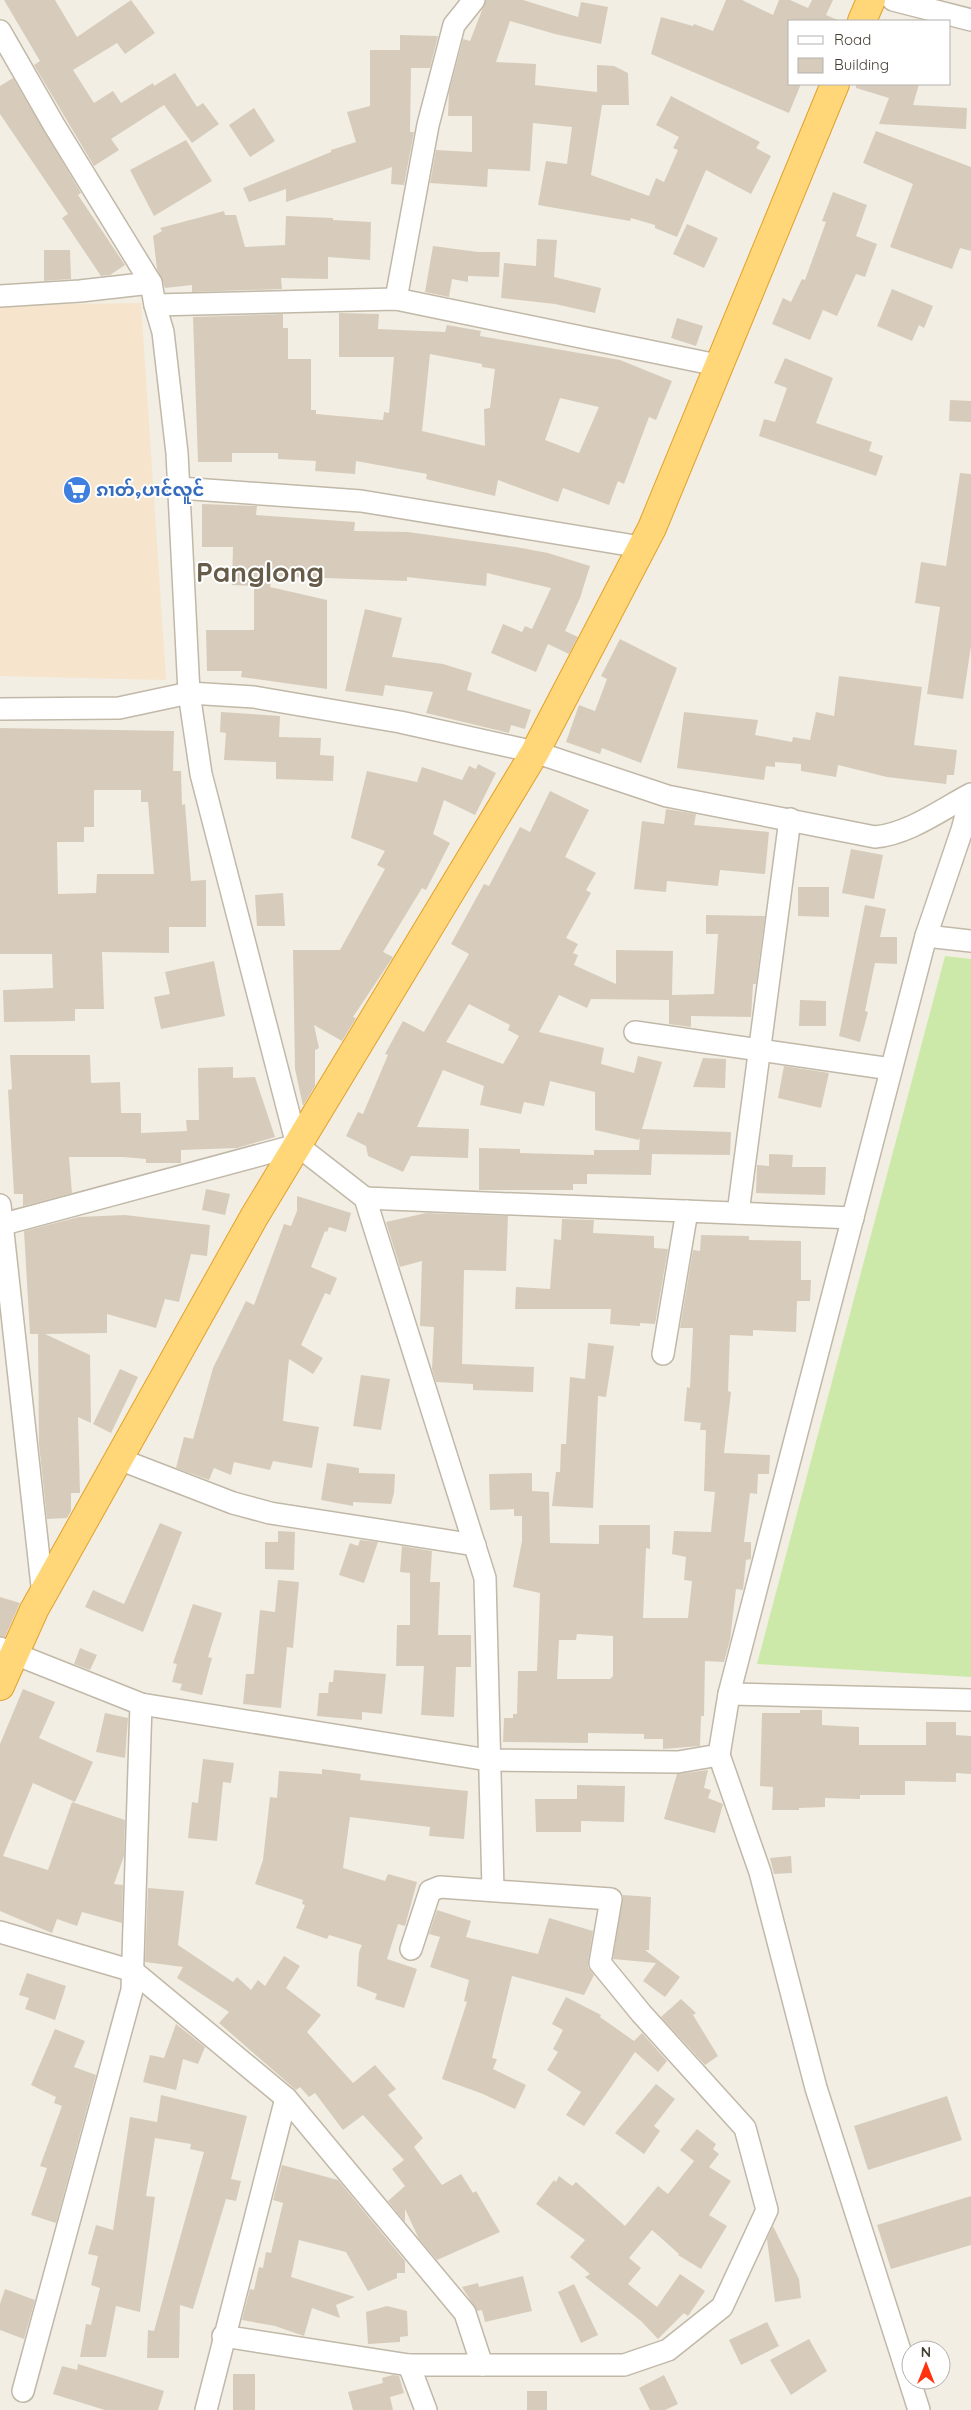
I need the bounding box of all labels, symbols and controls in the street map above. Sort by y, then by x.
legend [788,20,951,85]
text: Road [834,30,871,49]
text: Building [834,55,889,74]
supermarket icon: ၵၢတ်ႇပၢင်လူင် [62,475,92,505]
place label: ၵၢတ်ႇပၢင်လူင် [96,478,205,504]
district label: Panglong [196,554,324,589]
north arrow [901,2340,951,2390]
text: N [921,2343,931,2361]

